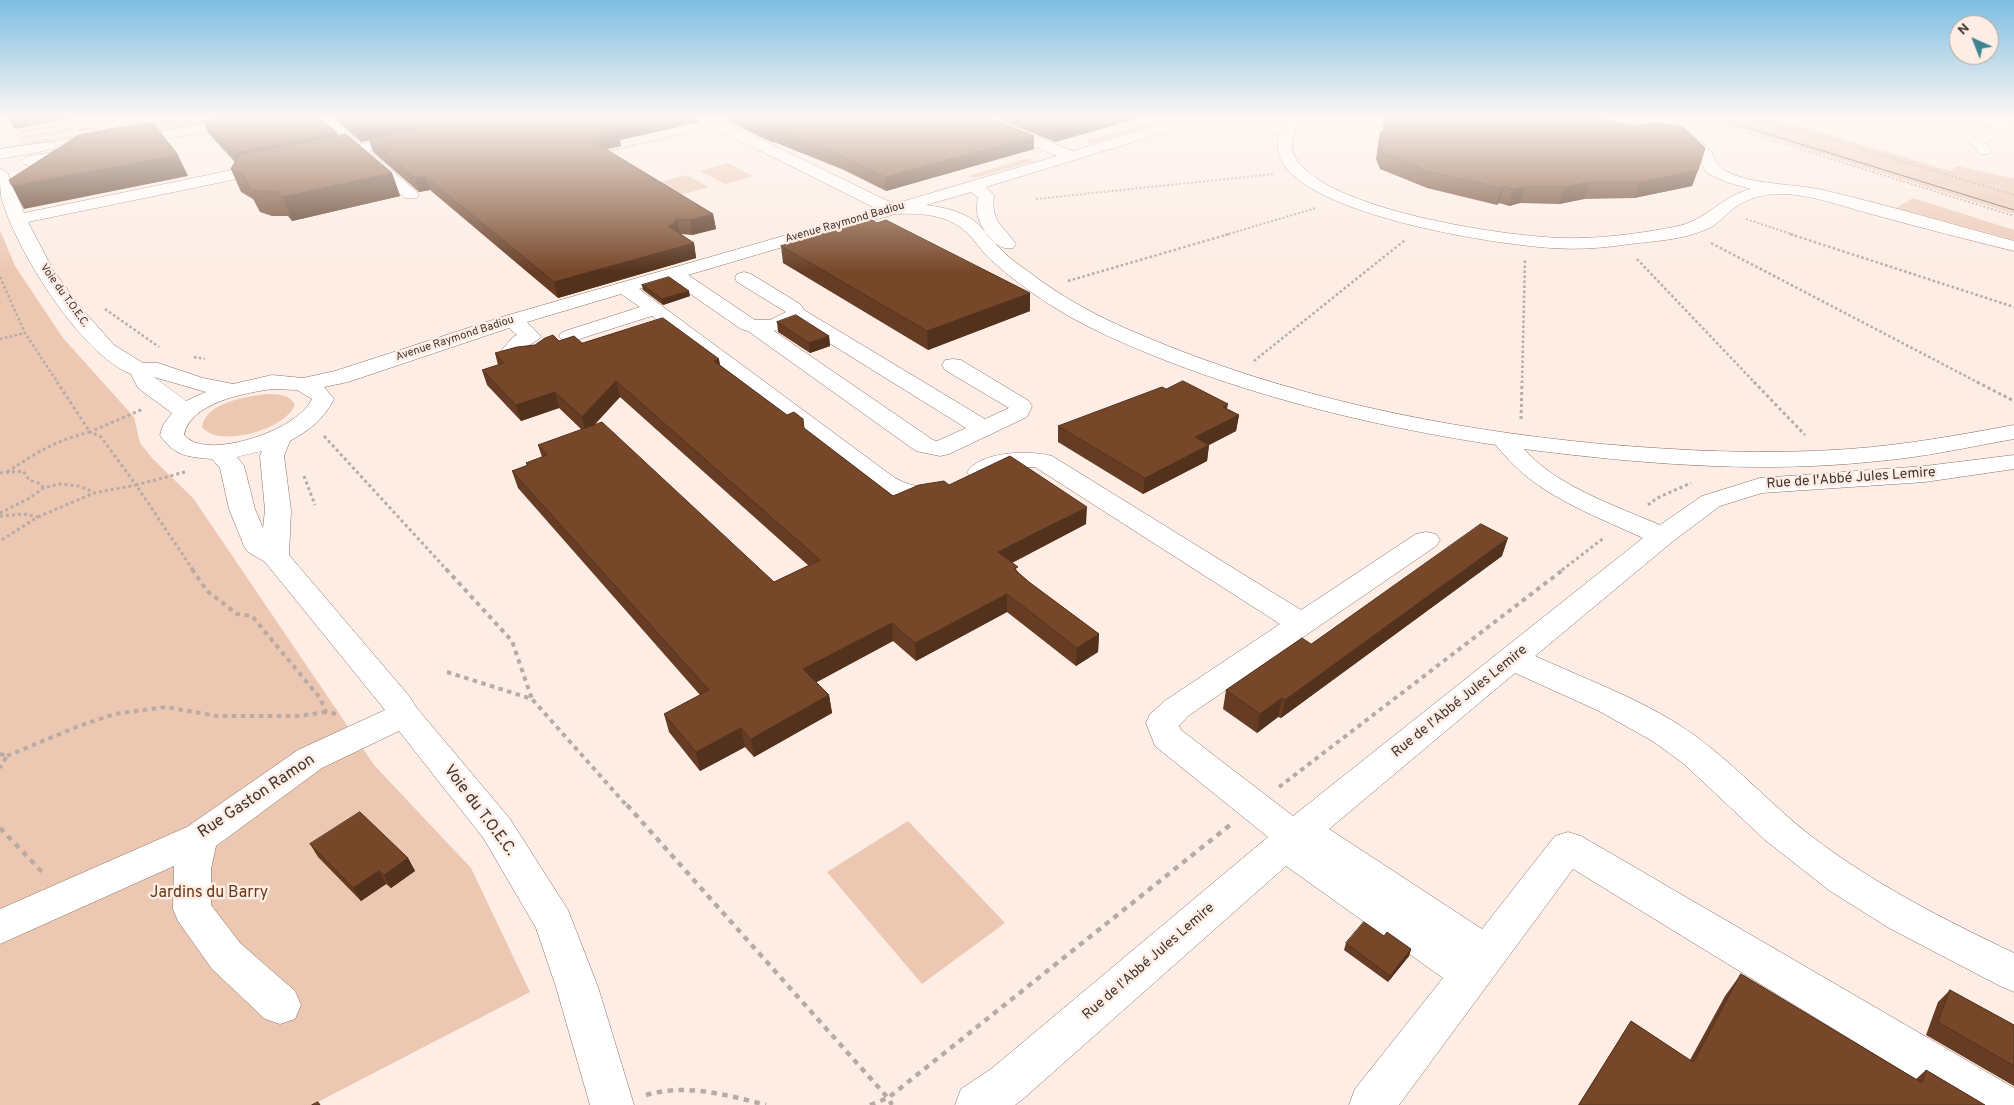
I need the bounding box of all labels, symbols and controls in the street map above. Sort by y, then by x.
north arrow [1949,15,1999,65]
text: N [1954,20,1973,39]
street label: Avenue Raymond Badiou [784,200,906,246]
street label: Voie du T.O.E.C. [37,262,91,330]
street label: Avenue Raymond Badiou [394,314,516,364]
street label: Rue de l'Abbé Jules Lemire [1766,465,1936,493]
street label: Rue de l'Abbé Jules Lemire [1389,642,1531,762]
street label: Rue Gaston Ramon [195,751,319,843]
street label: Voie du T.O.E.C. [439,762,519,860]
park label: Jardins du Barry [150,884,268,904]
street label: Rue de l'Abbé Jules Lemire [1080,900,1218,1024]

